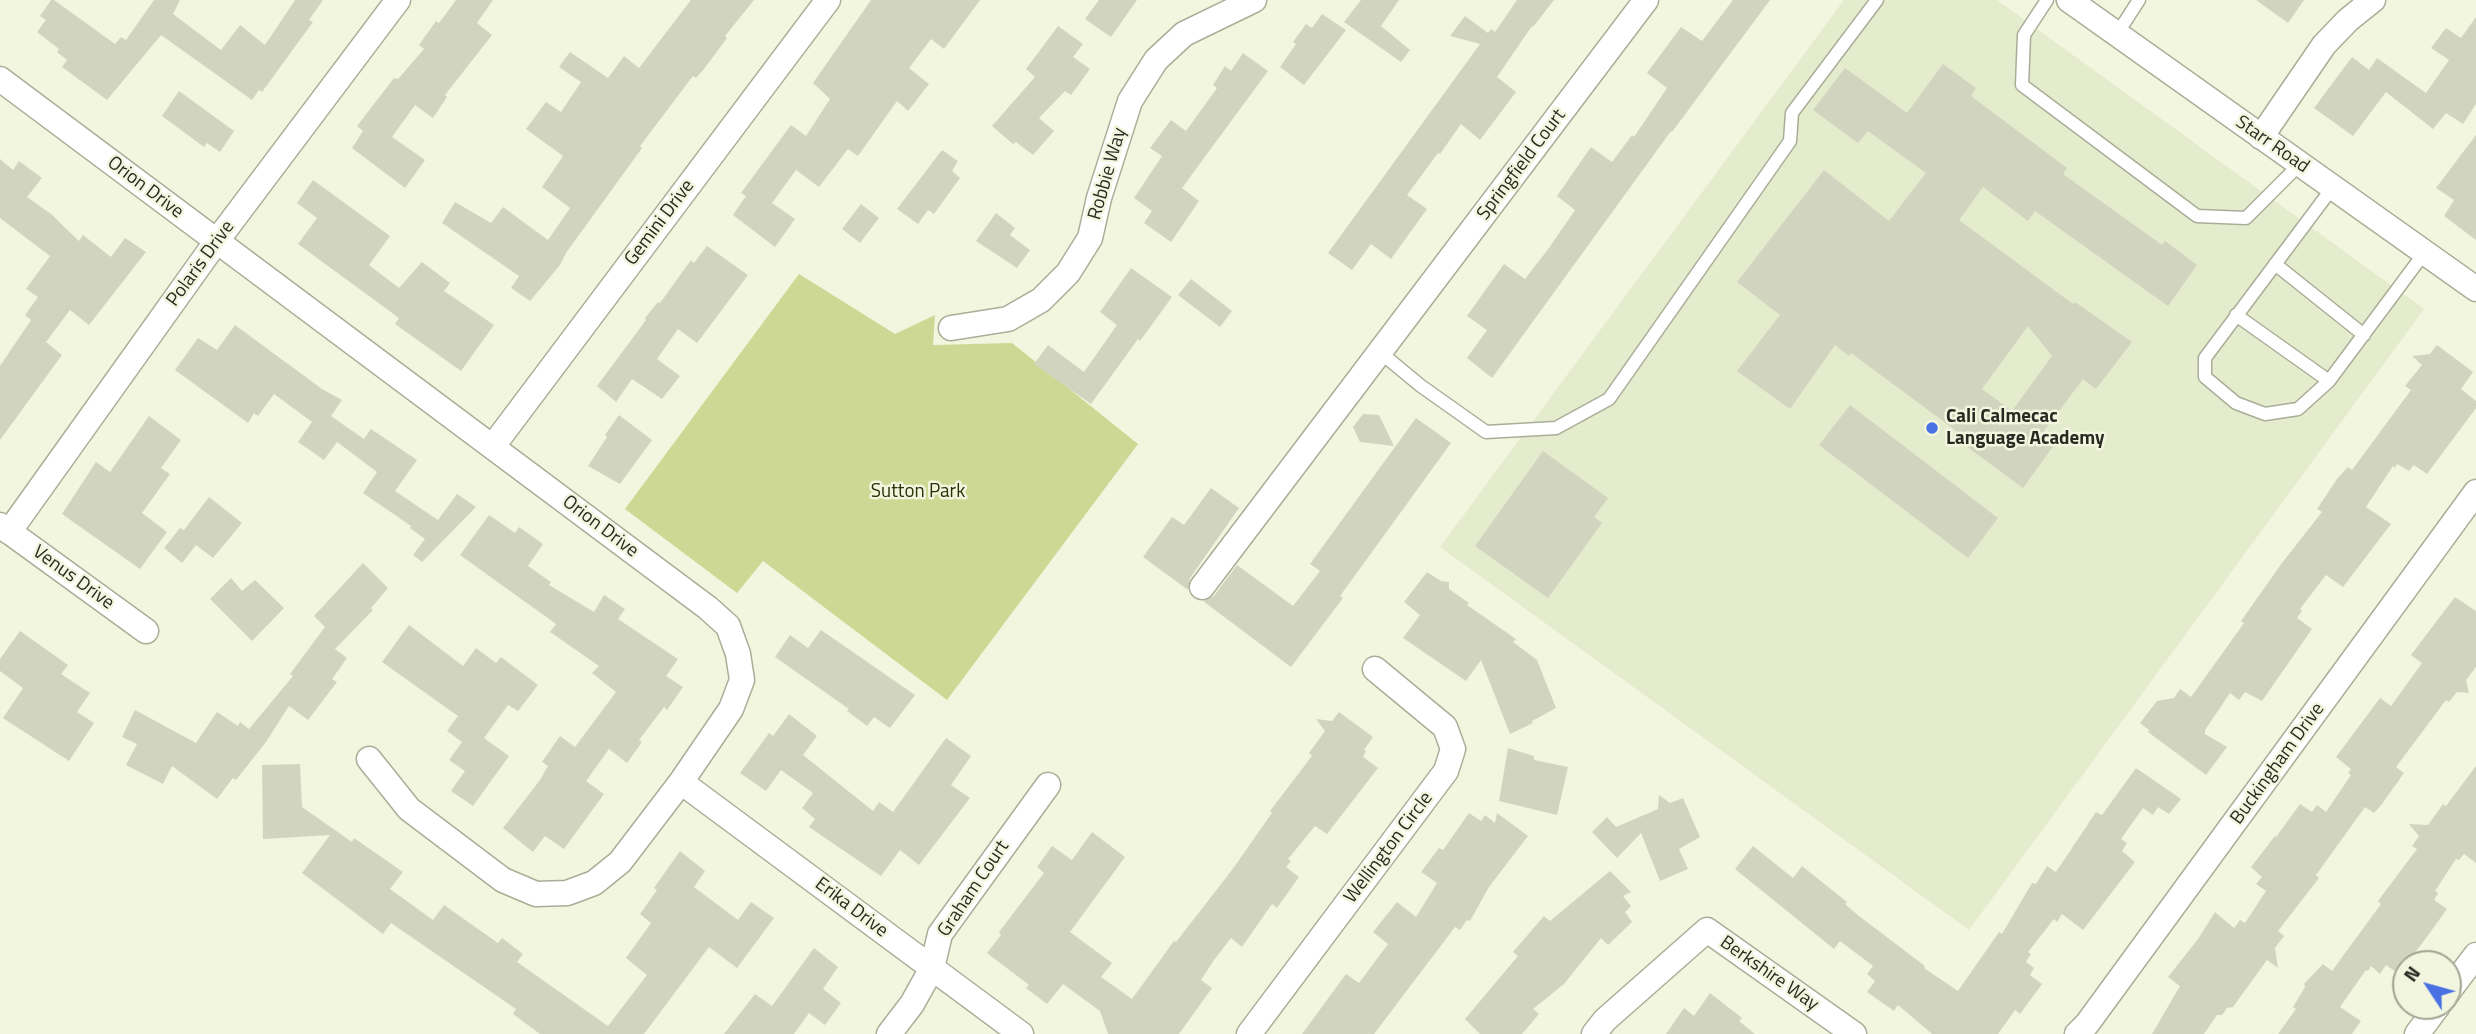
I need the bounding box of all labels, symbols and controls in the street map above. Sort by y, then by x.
street label: Springfield Court [1473,105,1571,225]
street label: Starr Road [2231,111,2313,179]
street label: Robbie Way [1084,125,1132,223]
street label: Orion Drive [103,152,187,224]
street label: Gemini Drive [620,176,700,270]
street label: Polaris Drive [162,217,240,311]
place label: Cali Calmecac Language Academy [1946,406,2105,450]
marker: Cali Calmecac Language Academy [1924,420,1940,436]
park label: Sutton Park [871,481,965,503]
street label: Orion Drive [558,491,642,563]
street label: Venus Drive [28,541,118,615]
street label: Buckingham Drive [2226,699,2330,829]
street label: Wellington Circle [1340,788,1438,908]
street label: Graham Court [933,837,1015,941]
street label: Erika Drive [810,873,892,943]
street label: Berkshire Way [1715,932,1823,1016]
north arrow [2392,950,2462,1020]
text: N [2396,960,2427,987]

